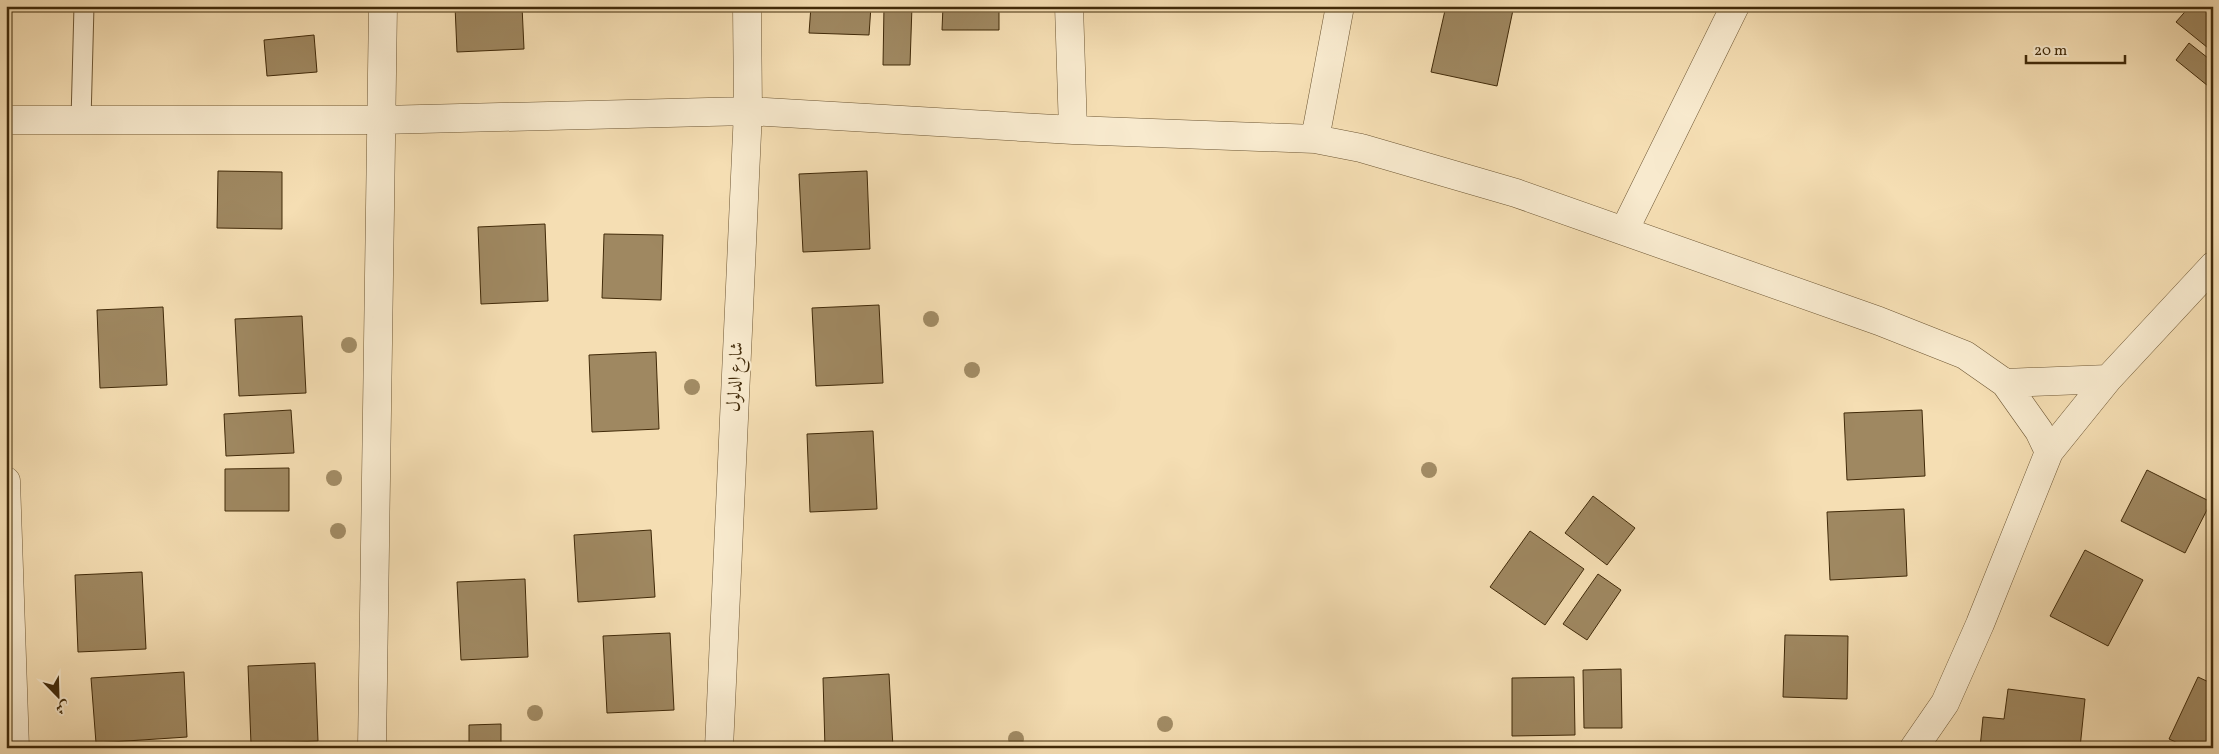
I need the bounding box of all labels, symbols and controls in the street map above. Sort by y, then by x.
scale bar [2026,32,2125,64]
text: 20 m [2034,41,2067,62]
street label: شارع الدلول [722,341,751,413]
north arrow [32,672,82,722]
text: ش [52,695,73,718]

